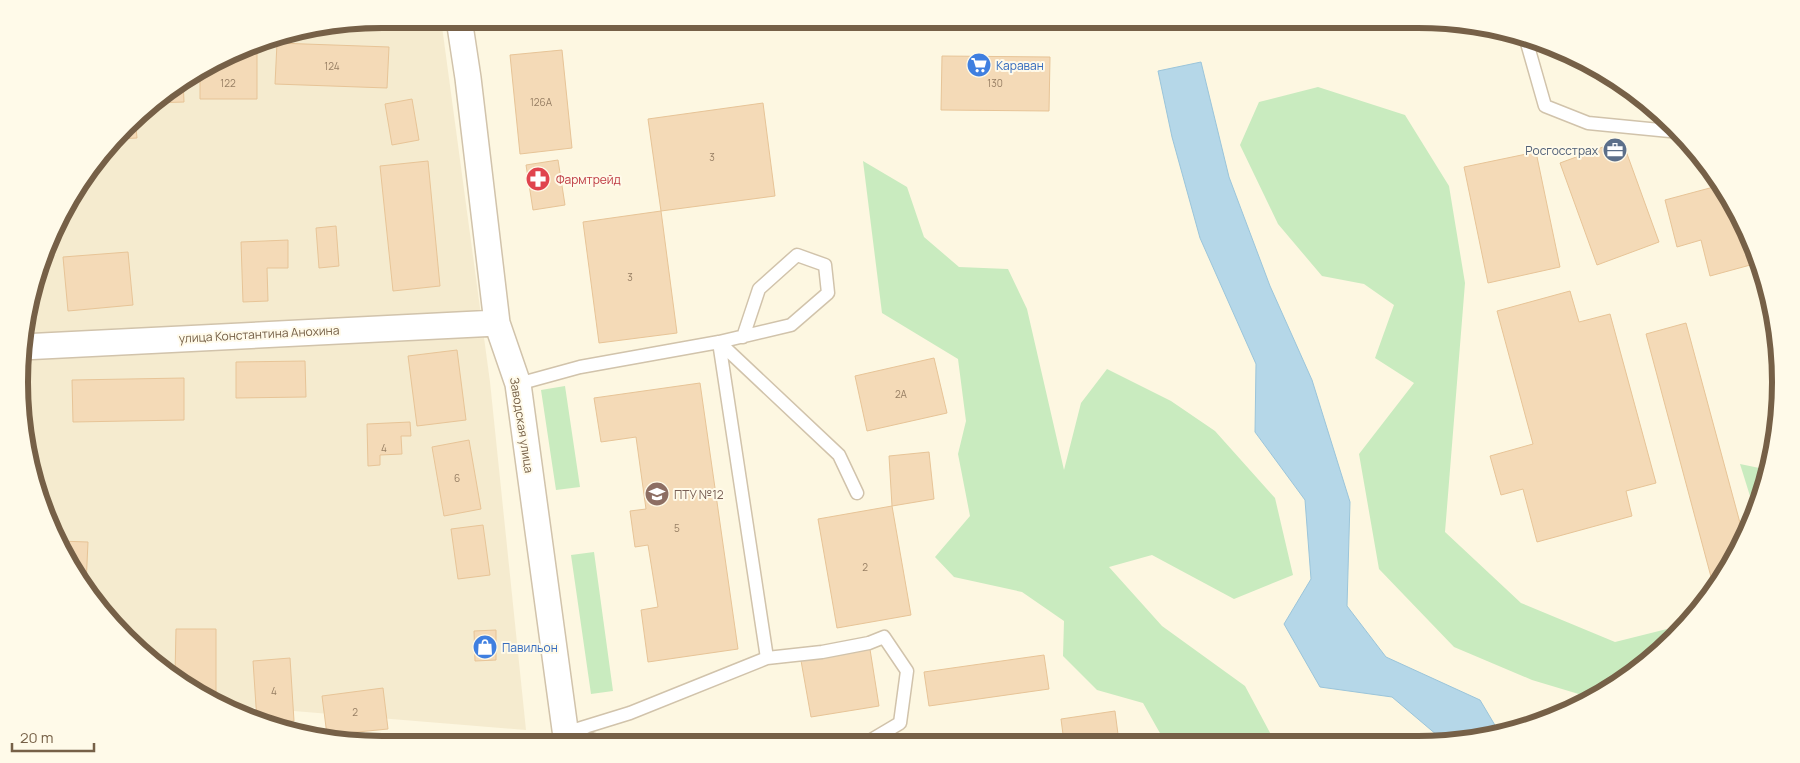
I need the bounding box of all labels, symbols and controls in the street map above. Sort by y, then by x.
supermarket icon: Караван [966,52,992,78]
place label: Караван [996,57,1044,74]
house number: 124 [324,59,340,73]
house number: 122 [220,76,236,90]
house number: 130 [987,76,1003,90]
house number: 126А [530,95,553,109]
office icon: Росгосстрах [1602,137,1628,163]
place label: Росгосстрах [1525,142,1599,159]
house number: 3 [709,150,715,164]
pharmacy icon: Фармтрейд [525,166,551,192]
place label: Фармтрейд [556,171,621,188]
house number: 3 [627,270,633,284]
street label: улица Константина Анохина [178,321,340,347]
street label: Заводская улица [506,376,538,474]
house number: 2А [895,387,908,401]
house number: 4 [381,441,387,455]
house number: 6 [454,471,460,485]
school or university icon: ПТУ №12 [644,481,670,507]
place label: ПТУ №12 [674,486,724,503]
house number: 5 [674,521,680,535]
house number: 2 [862,560,868,574]
shop icon: Павильон [472,634,498,660]
place label: Павильон [502,639,558,656]
house number: 4 [271,684,277,698]
house number: 2 [352,705,358,719]
scale bar [12,720,95,752]
text: 20 m [20,727,53,748]

